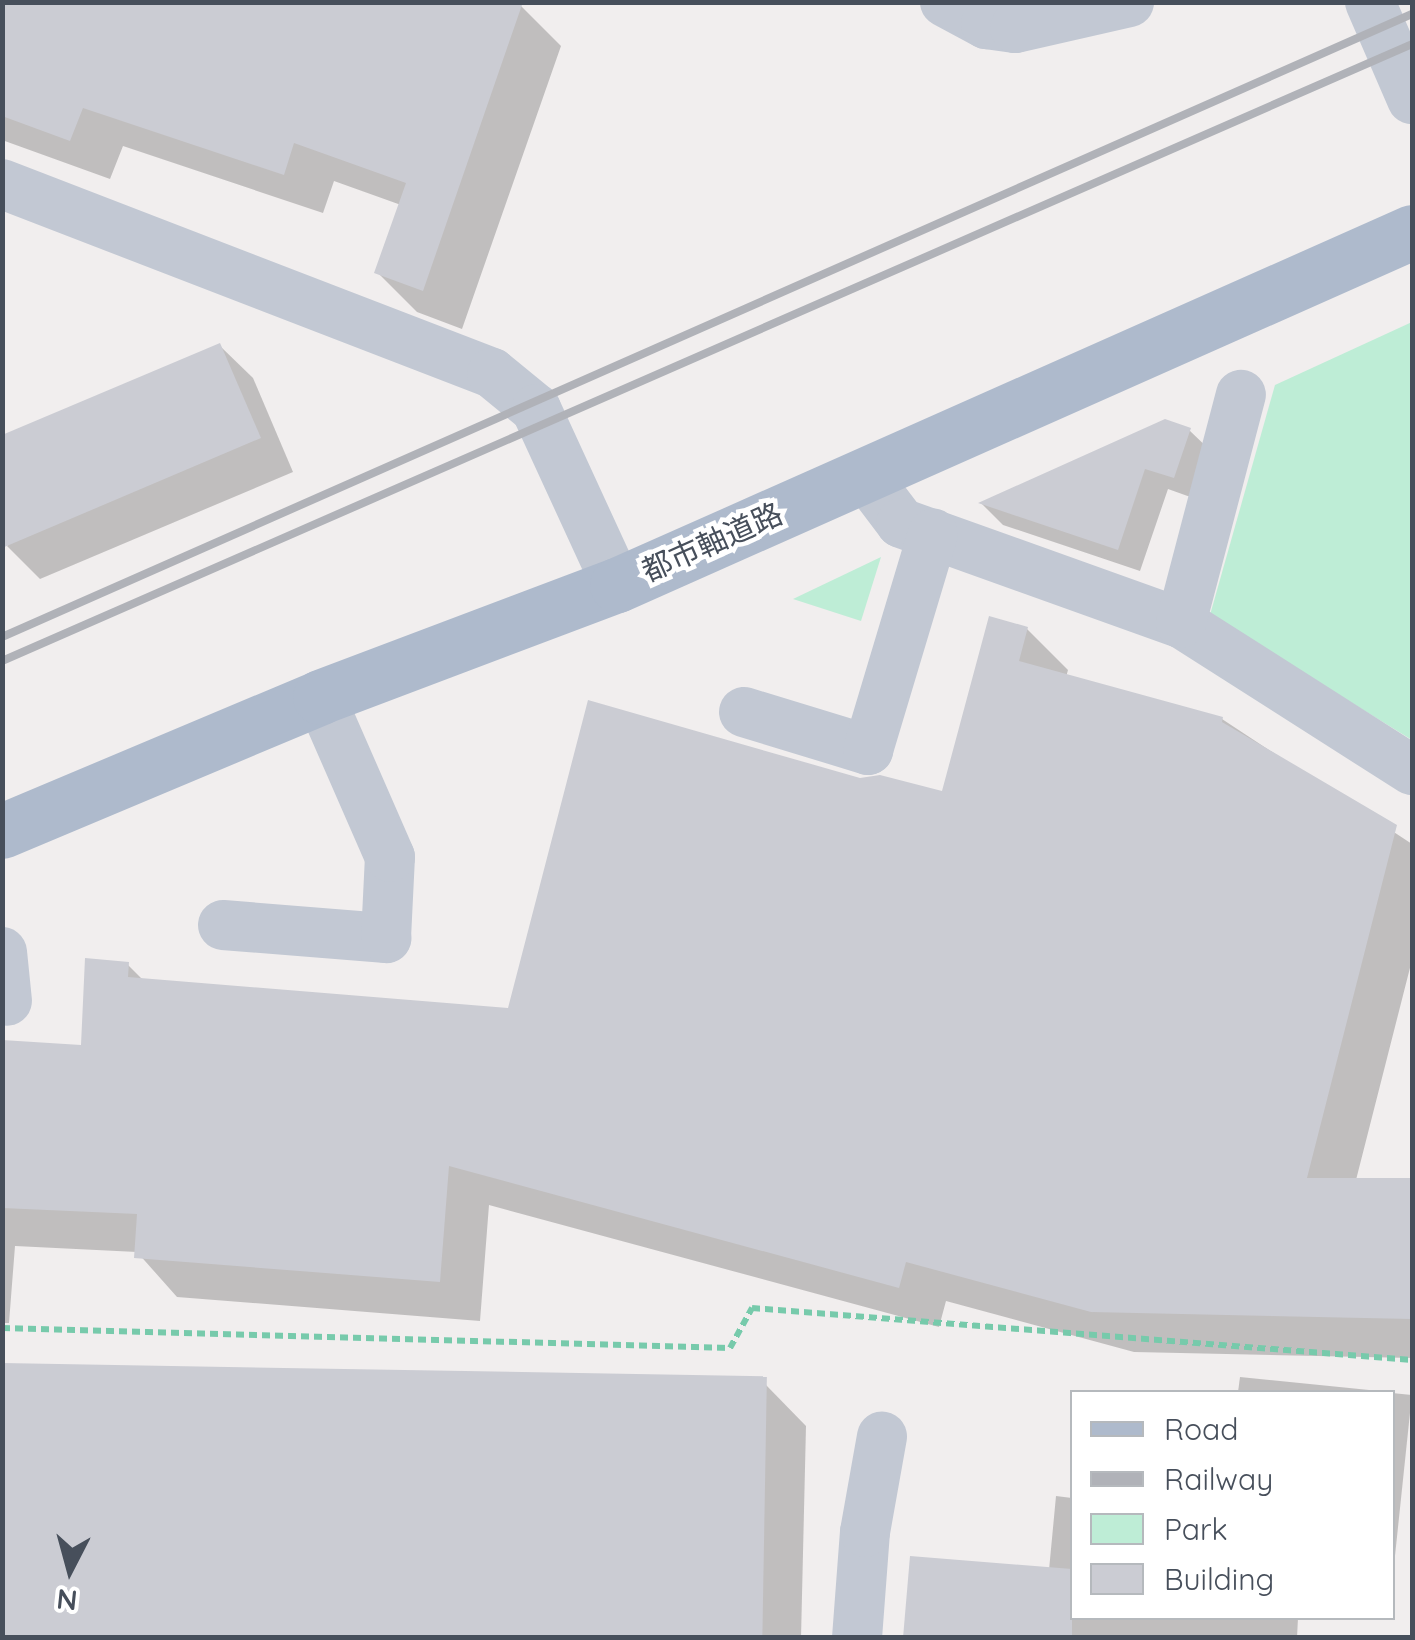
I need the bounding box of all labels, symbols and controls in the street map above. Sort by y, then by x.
street label: 都市軸道路 [636,495,788,589]
legend [1070,1390,1395,1620]
text: Road [1164,1410,1238,1448]
text: Railway [1164,1460,1273,1498]
text: Park [1164,1510,1228,1548]
north arrow [20,1520,120,1620]
text: Building [1164,1560,1274,1598]
text: N [55,1582,79,1619]

